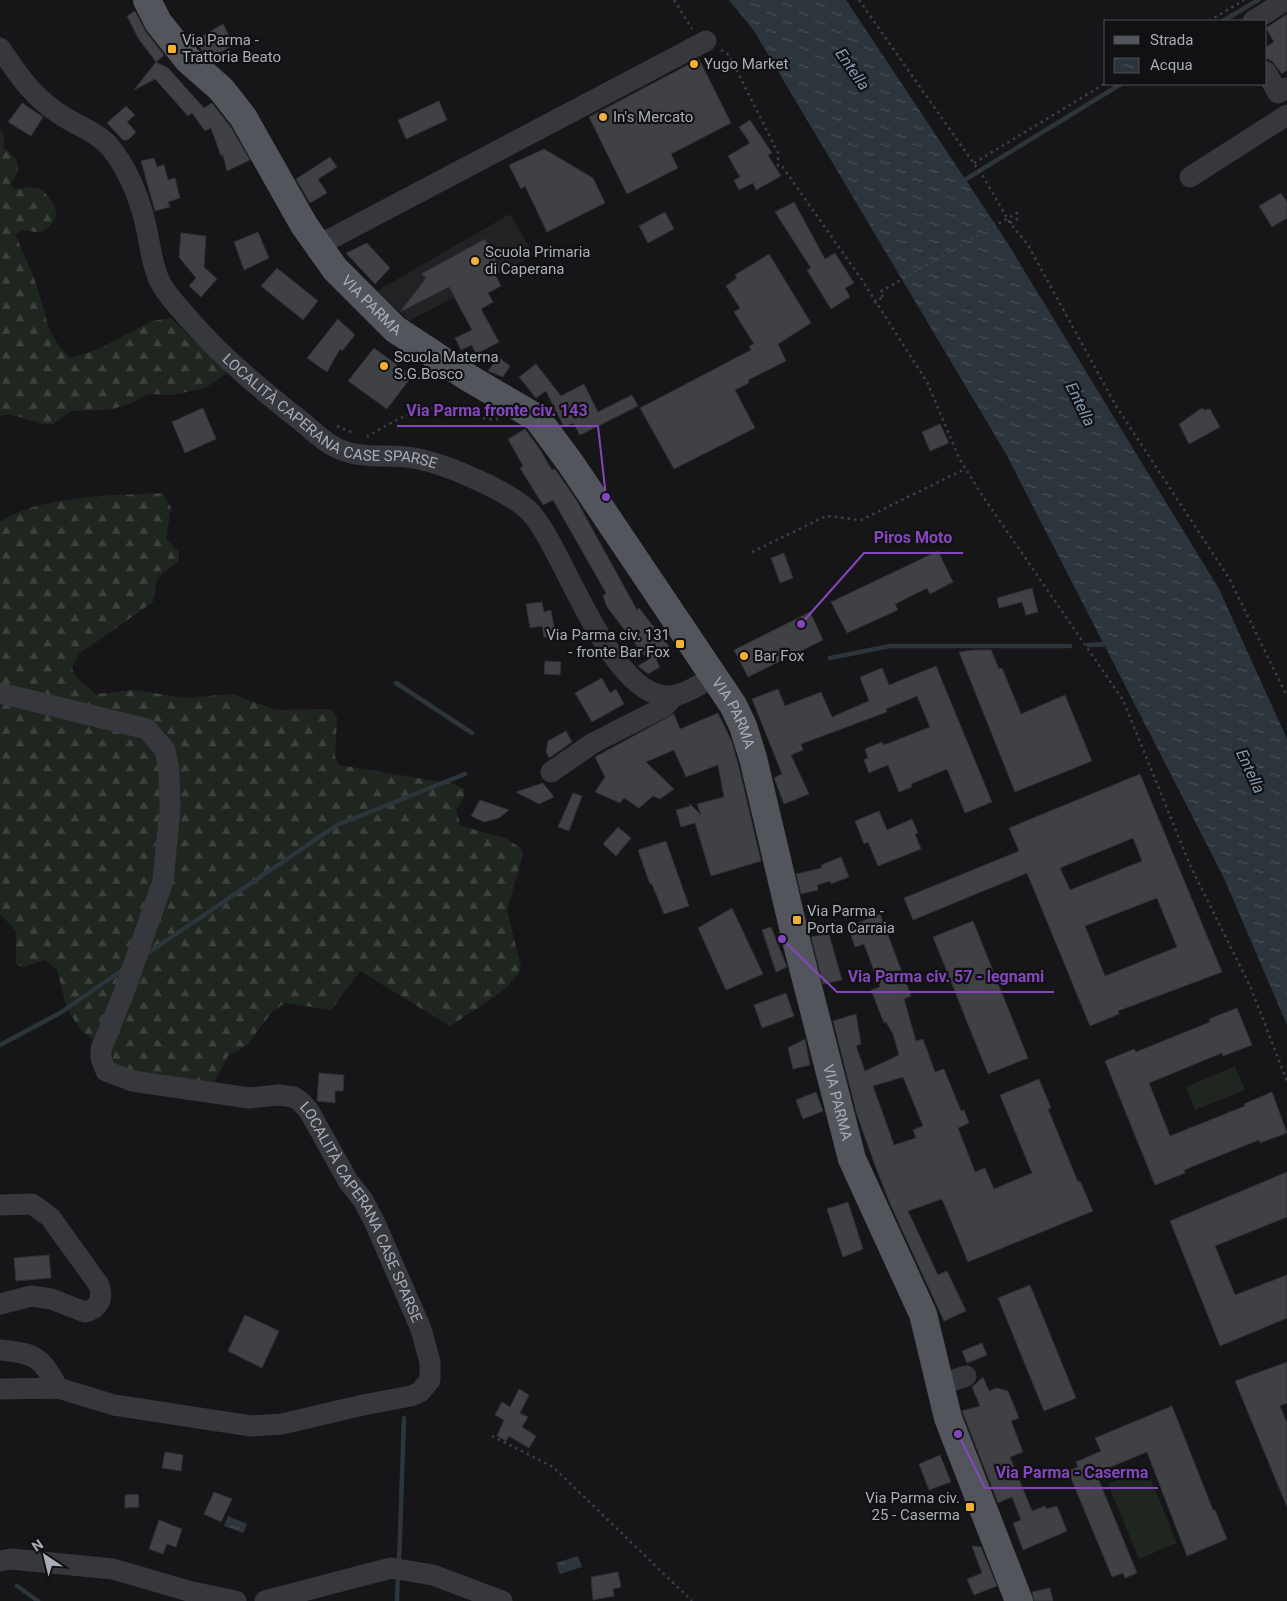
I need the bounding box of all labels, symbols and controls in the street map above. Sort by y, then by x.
legend [1104,20,1267,85]
place label: Via Parma - Trattoria Beato [182,31,281,66]
text: Strada [1150,31,1193,49]
marker: Via Parma - Trattoria Beato [166,43,178,55]
water label: Entella [831,45,874,94]
place label: Yugo Market [704,55,788,73]
text: Acqua [1150,56,1193,74]
marker: Yugo Market [688,58,700,70]
place label: In's Mercato [613,108,693,126]
marker: In's Mercato [597,111,609,123]
place label: Scuola Primaria di Caperana [485,243,591,278]
marker: Scuola Primaria di Caperana [469,255,481,267]
street label: VIA PARMA [338,272,405,340]
place label: Scuola Materna S.G.Bosco [394,348,499,383]
street label: LOCALITÀ CAPERANA CASE SPARSE [219,350,440,473]
marker: Scuola Materna S.G.Bosco [378,360,390,372]
water label: Entella [1062,379,1099,429]
callout: Via Parma fronte civ. 143 [397,395,598,426]
text: Via Parma fronte civ. 143 [406,401,588,420]
callout: Piros Moto [864,522,963,553]
text: Piros Moto [874,528,952,547]
place label: Via Parma civ. 131 - fronte Bar Fox [546,626,671,661]
marker: Via Parma civ. 131 - fronte Bar Fox [674,638,686,650]
place label: Bar Fox [754,647,805,665]
marker: Bar Fox [738,650,750,662]
street label: VIA PARMA [708,674,759,751]
water label: Entella [1232,746,1269,796]
place label: Via Parma - Porta Carraia [807,902,895,937]
marker: Via Parma - Porta Carraia [791,914,803,926]
callout: Via Parma civ. 57 - legnami [837,961,1054,992]
text: Via Parma civ. 57 - legnami [848,967,1044,986]
street label: VIA PARMA [819,1063,856,1143]
street label: LOCALITÀ CAPERANA CASE SPARSE [296,1098,426,1325]
callout: Via Parma - Caserma [985,1457,1158,1488]
text: Via Parma - Caserma [996,1463,1149,1482]
place label: Via Parma civ. 25 - Caserma [865,1489,960,1524]
marker: Via Parma civ. 25 - Caserma [964,1501,976,1513]
north arrow [20,1531,70,1581]
text: N [29,1536,46,1555]

